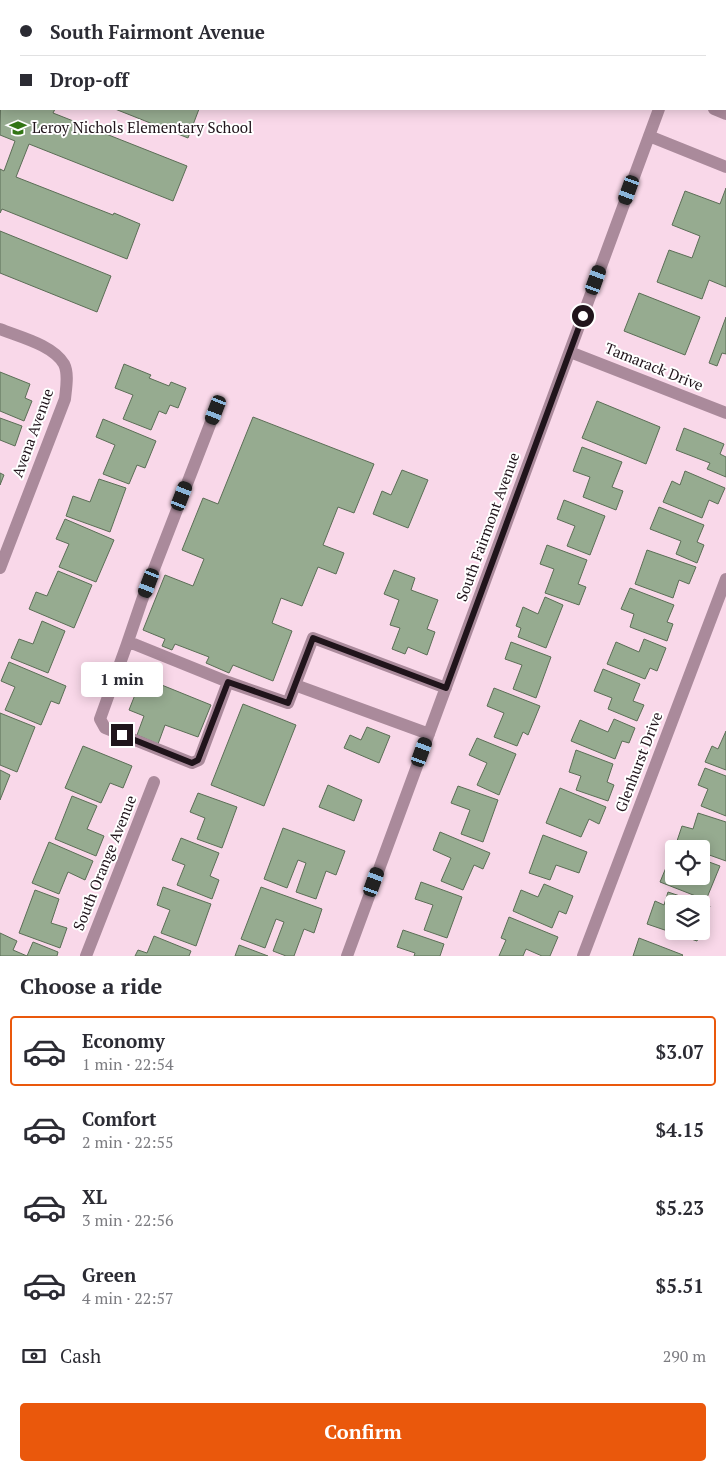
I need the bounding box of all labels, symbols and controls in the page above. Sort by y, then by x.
text: South Fairmont Avenue [50,19,265,44]
text: Drop-off [50,67,128,92]
place label: Leroy Nichols Elementary School [32,117,253,137]
school or university icon: Leroy Nichols Elementary School [8,118,28,138]
car [616,173,641,207]
car [583,263,608,297]
route start [572,305,594,327]
street label: Tamarack Drive [602,337,707,395]
street label: Avena Avenue [7,386,57,480]
car [203,393,228,427]
street label: South Fairmont Avenue [451,449,523,604]
car [169,479,194,513]
car [136,566,161,600]
callout: 1 min [81,662,163,698]
text: 1 min [100,668,144,690]
street label: Glenhurst Drive [610,709,666,815]
route end [111,724,133,746]
car [409,735,434,769]
street label: South Orange Avenue [68,792,140,933]
map controls [665,840,710,940]
button: locate [665,840,710,885]
car [361,865,386,899]
button: layers [665,895,710,940]
text: Choose a ride [20,971,162,1000]
text: Economy [82,1028,165,1053]
icon: car [22,1029,67,1074]
text: $3.07 [655,1039,704,1064]
text: 1 min · 22:54 [82,1053,174,1075]
text: Comfort [82,1106,157,1131]
icon: car [22,1107,67,1152]
text: $4.15 [655,1117,704,1142]
text: 2 min · 22:55 [82,1131,174,1153]
text: XL [82,1184,107,1209]
icon: car [22,1185,67,1230]
text: $5.23 [655,1195,704,1220]
text: 3 min · 22:56 [82,1209,174,1231]
text: Green [82,1262,136,1287]
icon: car [22,1263,67,1308]
text: $5.51 [655,1273,704,1298]
text: 4 min · 22:57 [82,1287,174,1309]
icon: cash [20,1342,48,1370]
text: Cash [60,1343,101,1368]
text: 290 m [663,1345,706,1367]
button: Confirm [20,1403,706,1461]

